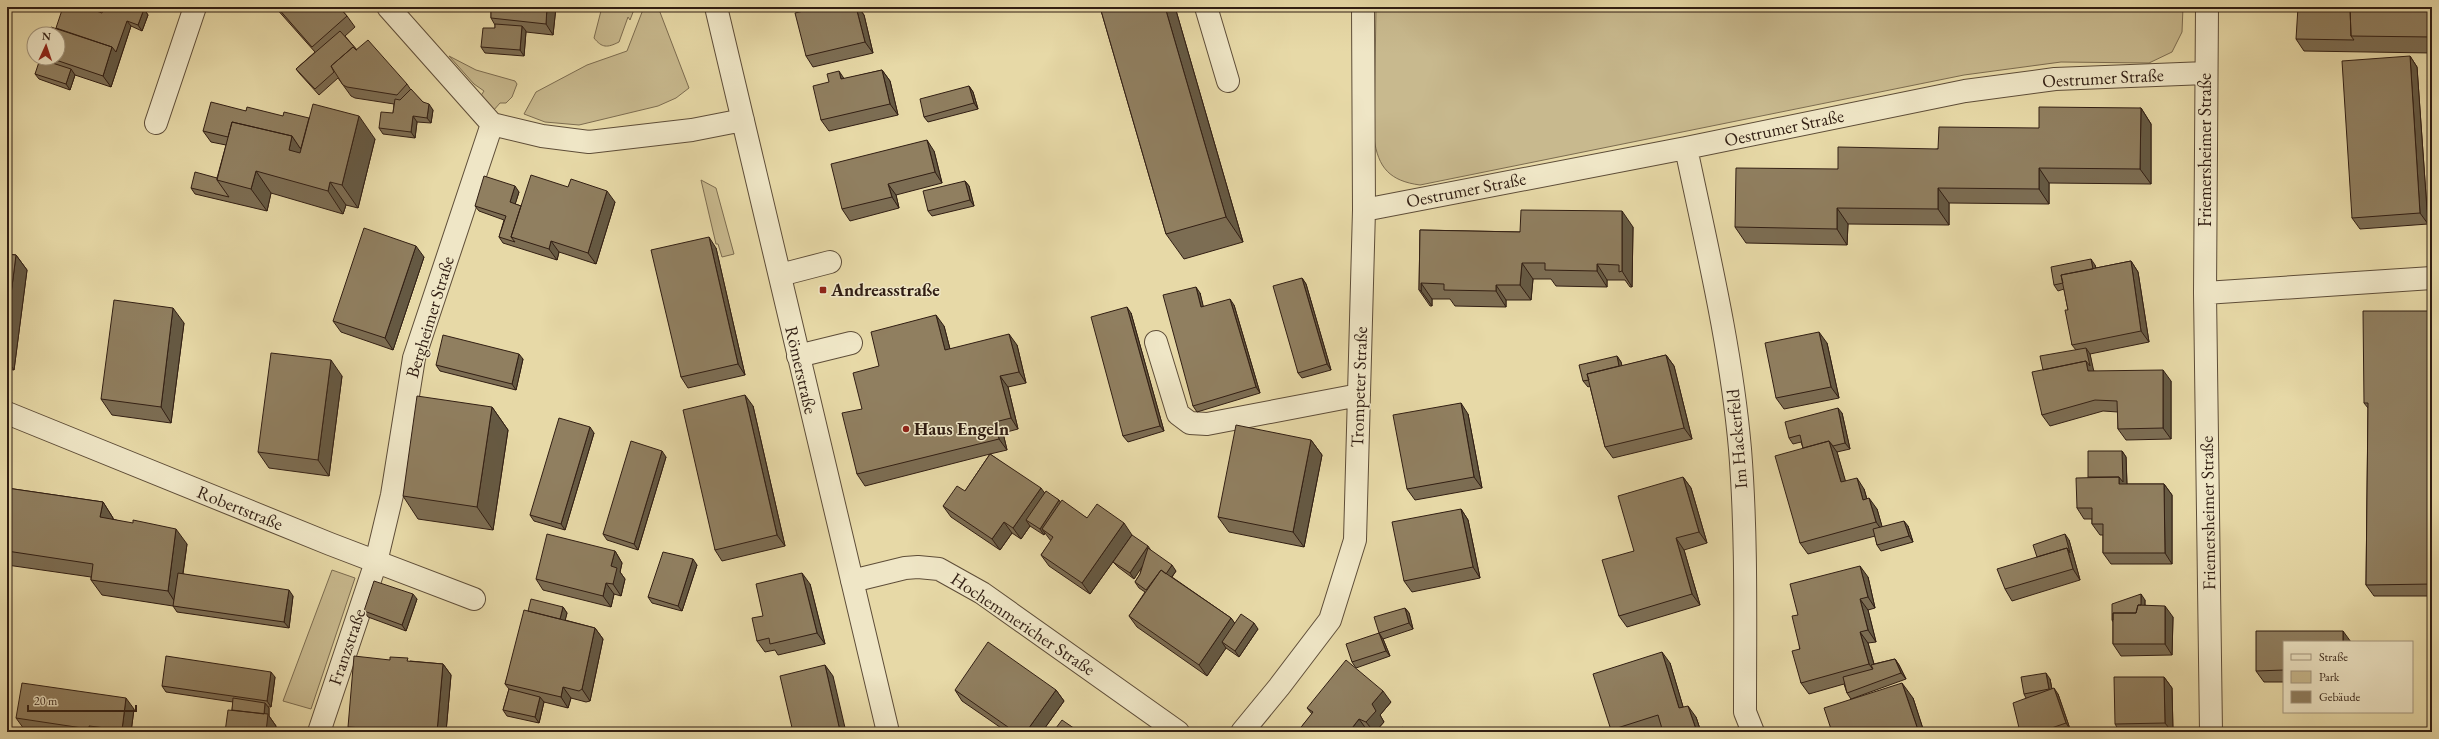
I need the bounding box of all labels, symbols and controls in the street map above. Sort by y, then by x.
north arrow [26,26,66,66]
text: N [42,29,51,43]
street label: Oestrumer Straße [2042,63,2164,92]
street label: Friemersheimer Straße [2193,73,2216,227]
street label: Oestrumer Straße [1722,104,1846,151]
street label: Oestrumer Straße [1404,167,1528,212]
street label: Bergheimer Straße [400,253,459,381]
place label: Andreasstraße [830,278,940,301]
marker: Andreasstraße [818,285,828,295]
street label: Römerstraße [780,324,823,416]
street label: Trompeter Straße [1345,326,1372,448]
street label: Im Hackerfeld [1721,387,1752,490]
place label: Haus Engeln [914,417,1009,440]
marker: Haus Engeln [901,424,911,434]
street label: Friemersheimer Straße [2195,436,2220,590]
street label: Robertstraße [194,480,286,535]
street label: Hochemmericher Straße [947,567,1100,680]
street label: Franzstraße [323,606,370,688]
legend [2283,641,2413,713]
text: Straße [2319,649,2348,665]
text: Park [2319,669,2340,685]
scale bar [28,687,136,713]
text: Gebäude [2319,689,2361,705]
text: 20 m [34,693,58,709]

